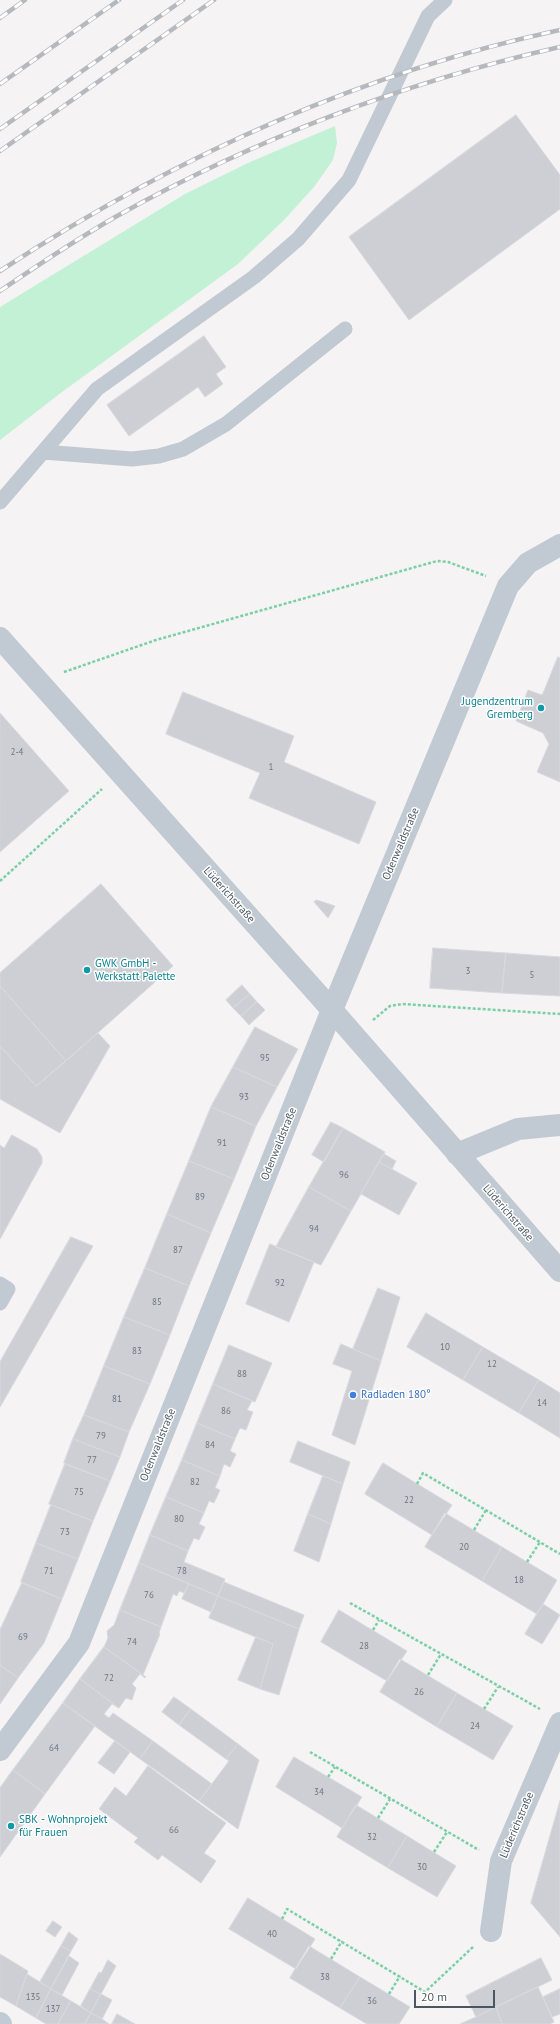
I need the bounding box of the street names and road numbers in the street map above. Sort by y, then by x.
street label: Odenwaldstraße [380,806,422,882]
street label: Lüderichstraße [201,864,257,926]
street label: Odenwaldstraße [258,1106,300,1182]
street label: Lüderichstraße [480,1182,536,1244]
street label: Odenwaldstraße [137,1407,179,1483]
street label: Lüderichstraße [497,1790,537,1860]

